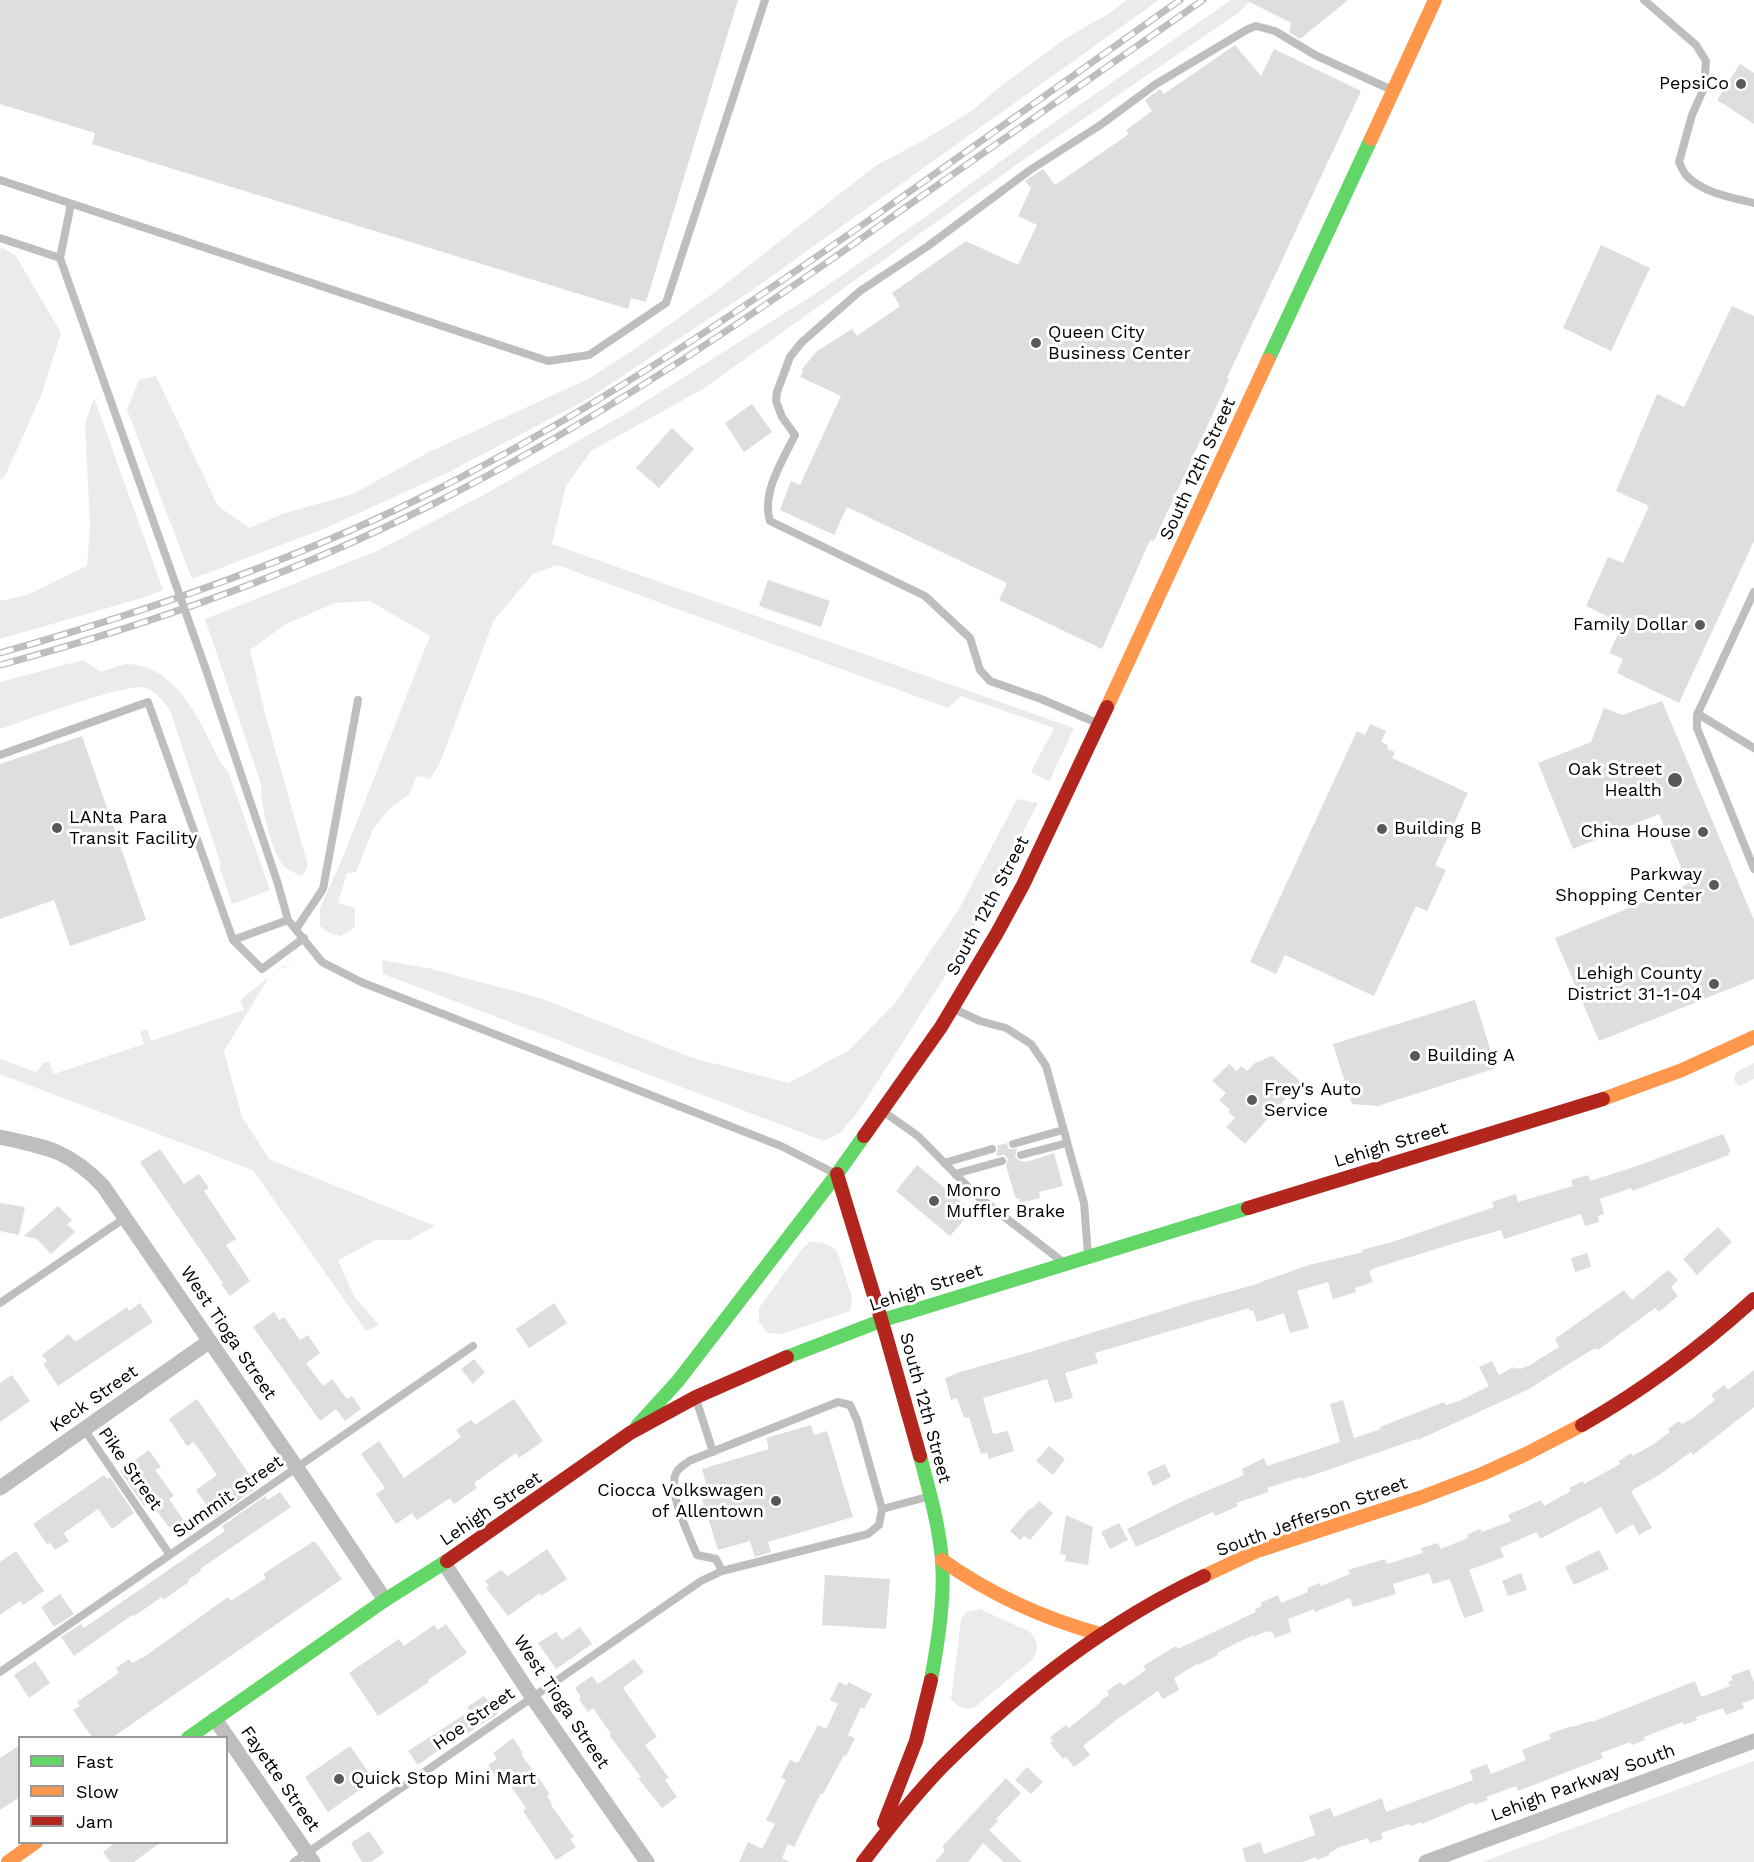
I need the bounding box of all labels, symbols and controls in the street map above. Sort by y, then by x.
place label: PepsiCo [1659,73,1729,95]
marker: PepsiCo [1734,77,1748,91]
place label: Queen City Business Center [1048,322,1191,364]
marker: Queen City Business Center [1029,336,1043,350]
street label: South 12th Street [1156,394,1240,544]
place label: Family Dollar [1573,614,1688,636]
marker: Family Dollar [1693,618,1707,632]
place label: Oak Street Health [1568,759,1662,802]
marker: Oak Street Health [1666,771,1684,789]
place label: LANta Para Transit Facility [69,807,197,850]
place label: Building B [1394,818,1482,840]
marker: LANta Para Transit Facility [50,821,64,835]
place label: China House [1580,821,1691,843]
marker: Building B [1375,822,1389,836]
marker: China House [1696,825,1710,839]
street label: South 12th Street [942,833,1034,979]
place label: Parkway Shopping Center [1555,864,1702,906]
marker: Parkway Shopping Center [1707,878,1721,892]
place label: Lehigh County District 31-1-04 [1567,963,1702,1006]
marker: Lehigh County District 31-1-04 [1707,977,1721,991]
place label: Building A [1427,1045,1515,1067]
marker: Building A [1408,1049,1422,1063]
place label: Frey's Auto Service [1264,1079,1361,1122]
marker: Frey's Auto Service [1245,1093,1259,1107]
street label: Lehigh Street [1331,1117,1451,1173]
place label: Monro Muffler Brake [946,1180,1065,1222]
marker: Monro Muffler Brake [927,1194,941,1208]
street label: Lehigh Street [867,1260,985,1316]
street label: West Tioga Street [175,1262,281,1404]
street label: South 12th Street [895,1330,955,1486]
street label: Keck Street [46,1361,142,1437]
street label: Pike Street [94,1423,166,1515]
street label: Summit Street [169,1451,287,1543]
street label: Lehigh Street [436,1467,546,1551]
street label: South Jefferson Street [1214,1472,1410,1562]
place label: Ciocca Volkswagen of Allentown [597,1480,764,1522]
marker: Ciocca Volkswagen of Allentown [769,1494,783,1508]
street label: West Tioga Street [508,1631,614,1773]
street label: Hoe Street [429,1683,519,1755]
street label: Fayette Street [236,1722,324,1836]
legend [18,1736,228,1844]
street label: Lehigh Parkway South [1488,1740,1678,1826]
text: Fast [76,1751,113,1772]
place label: Quick Stop Mini Mart [351,1768,536,1790]
marker: Quick Stop Mini Mart [332,1772,346,1786]
text: Slow [76,1781,119,1802]
text: Jam [76,1811,113,1832]

